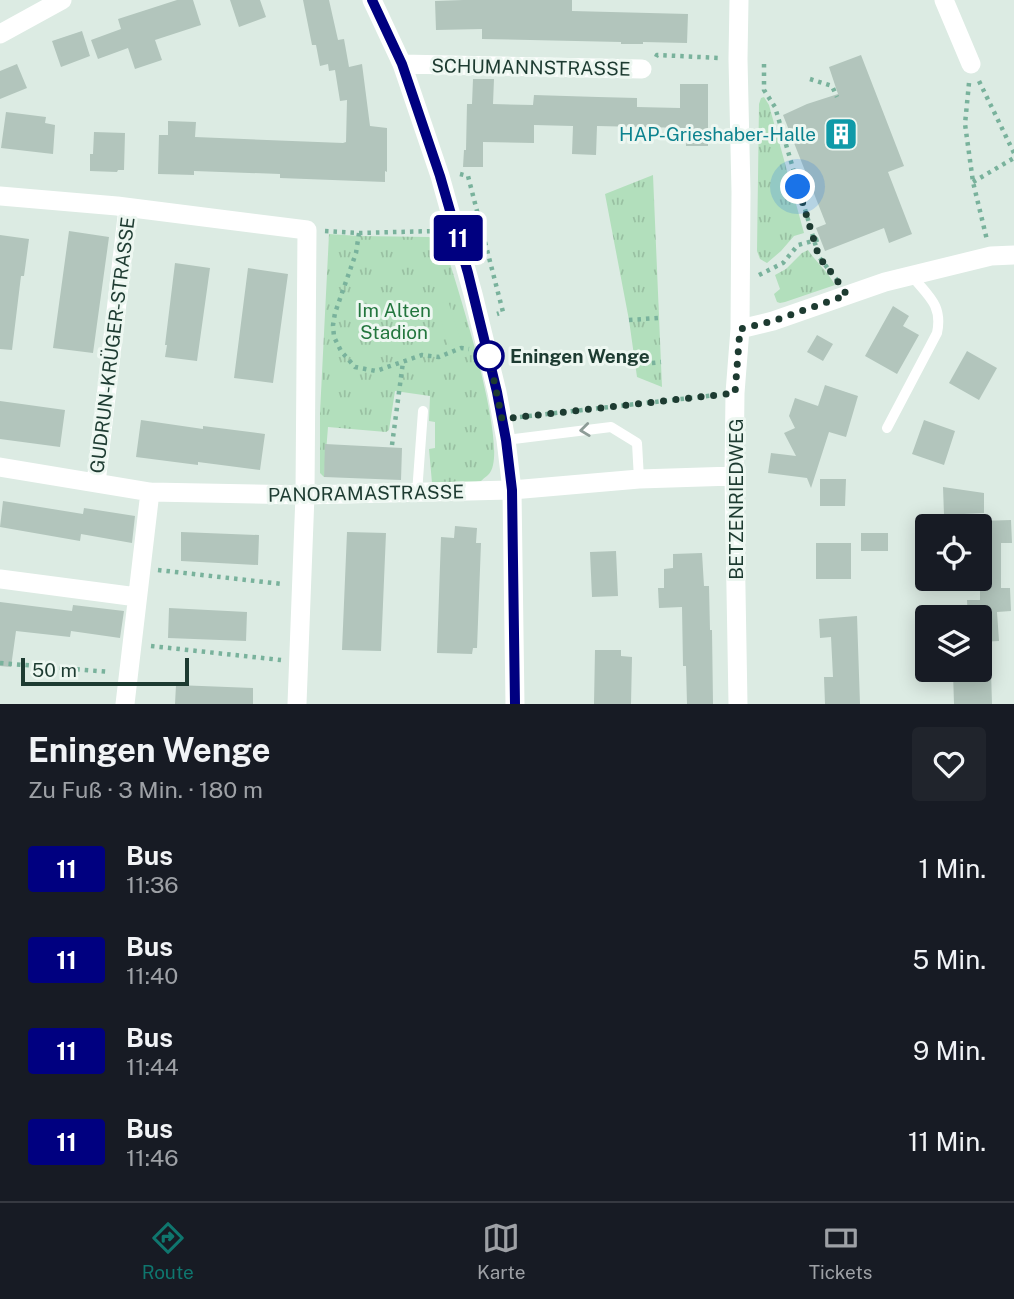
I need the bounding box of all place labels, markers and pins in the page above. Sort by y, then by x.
building icon: HAP-Grieshaber-Halle [822,115,860,153]
place label: HAP-Grieshaber-Halle [619,123,816,145]
marker: Eningen Wenge [474,341,504,371]
place label: Eningen Wenge [510,345,650,367]

